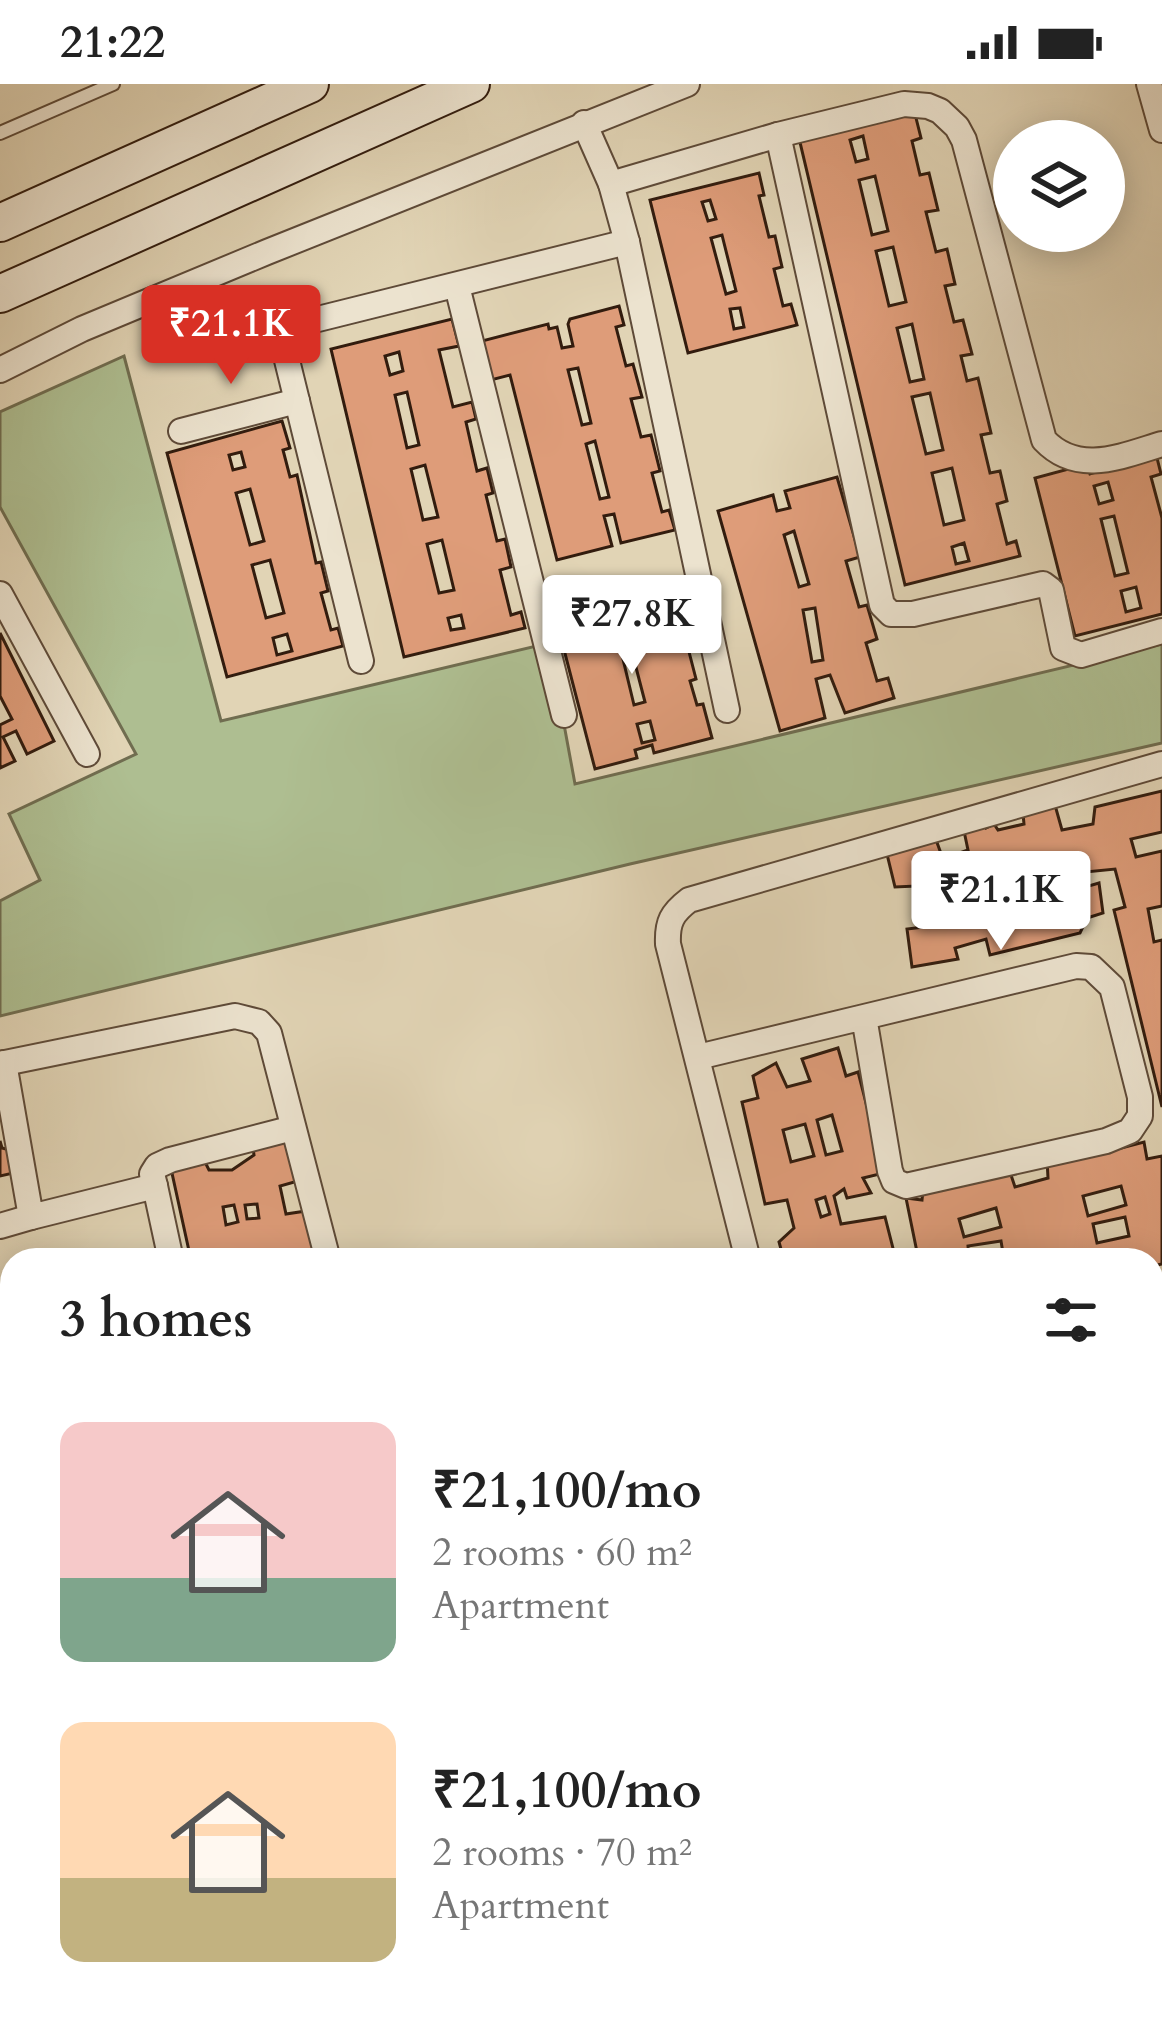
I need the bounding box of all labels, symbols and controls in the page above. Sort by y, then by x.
text: 21:22 [60,12,165,73]
map controls [993,120,1125,252]
button: layers [993,120,1125,252]
pin: ₹21.1K [133,285,329,387]
text: ₹21.1K [168,297,294,350]
pin: ₹27.8K [534,575,730,677]
text: ₹27.8K [569,587,695,640]
pin: ₹21.1K [903,851,1099,953]
text: ₹21.1K [938,863,1064,916]
text: 3 homes [60,1285,252,1355]
icon: filters [1038,1287,1104,1353]
text: ₹21,100/mo [432,1456,701,1526]
icon: home [156,1470,300,1614]
text: 2 rooms · 60 m² [432,1526,692,1579]
text: Apartment [432,1579,609,1632]
text: ₹21,100/mo [432,1756,701,1826]
icon: home [156,1770,300,1914]
text: 2 rooms · 70 m² [432,1826,692,1879]
text: Apartment [432,1879,609,1932]

